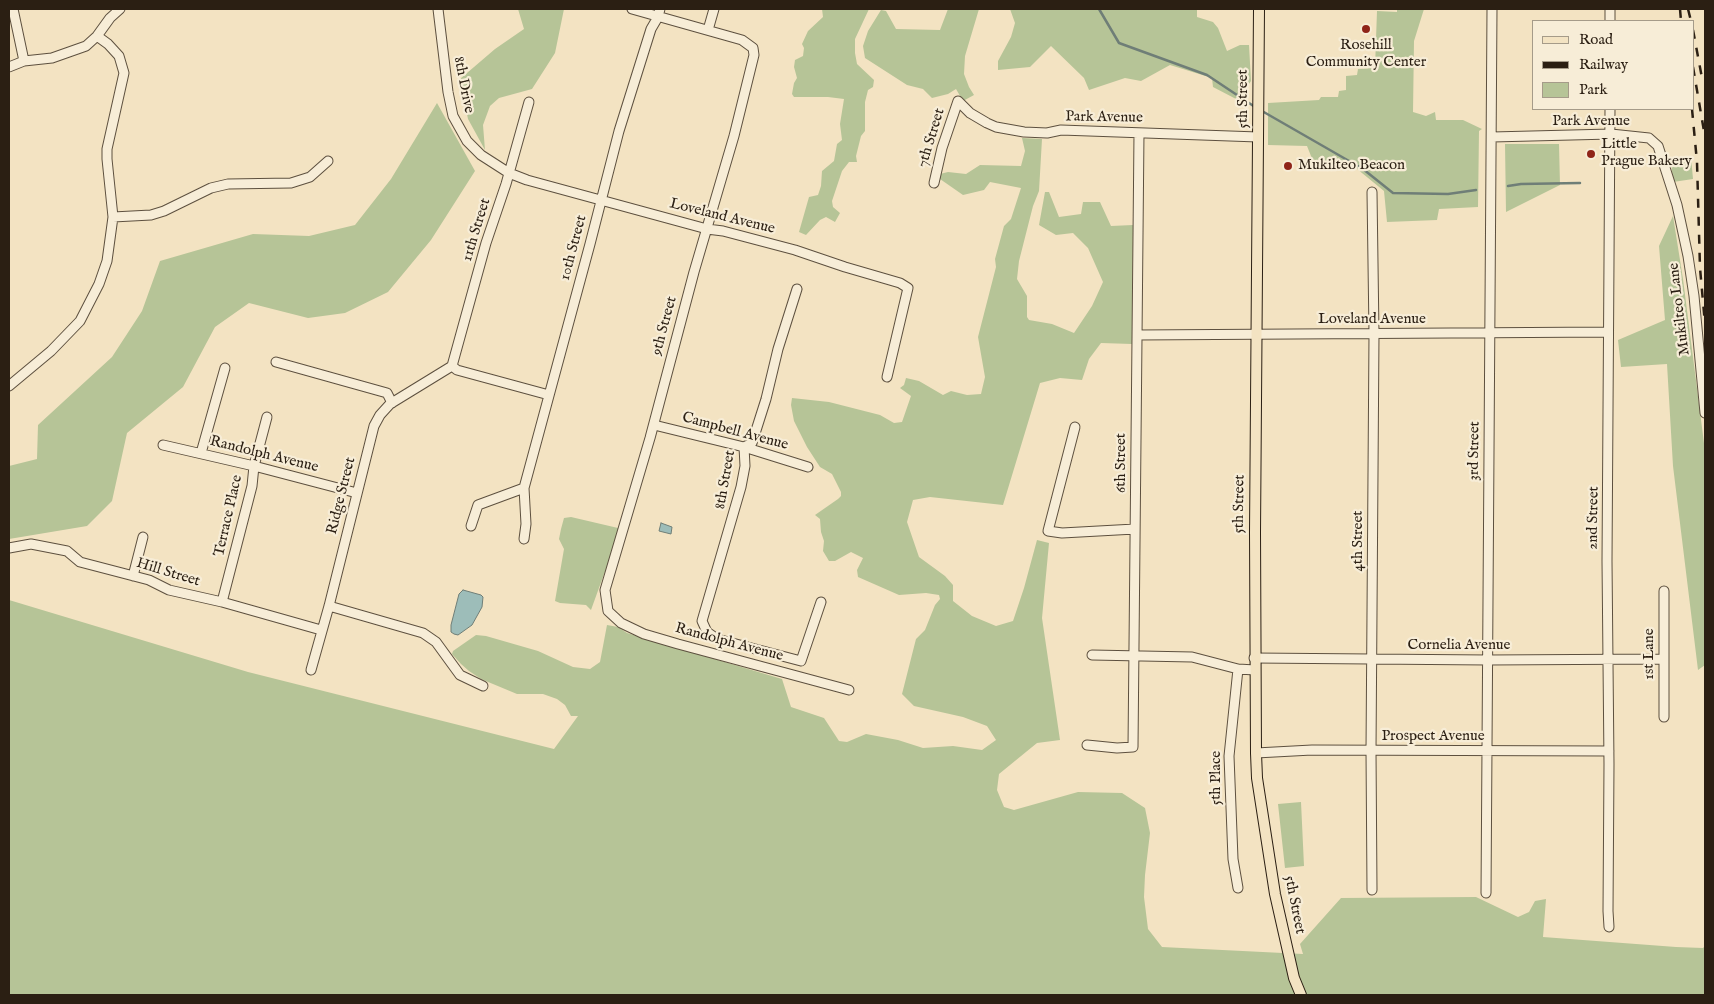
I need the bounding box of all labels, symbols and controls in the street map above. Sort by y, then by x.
legend [1532,20,1694,110]
marker: Rosehill Community Center [1360,23,1372,35]
text: Road [1579,30,1613,49]
place label: Rosehill Community Center [1306,37,1426,72]
street label: 8th Drive [449,55,477,115]
text: Railway [1579,55,1628,74]
street label: 5th Street [1235,69,1253,129]
text: Park [1579,80,1608,99]
street label: 7th Street [915,106,949,170]
street label: Park Avenue [1065,108,1143,128]
street label: Park Avenue [1552,113,1630,131]
place label: Little Prague Bakery [1601,136,1692,171]
marker: Little Prague Bakery [1585,148,1597,160]
place label: Mukilteo Beacon [1298,157,1405,175]
marker: Mukilteo Beacon [1282,160,1294,172]
street label: Loveland Avenue [667,195,777,239]
street label: 11th Street [459,196,495,264]
street label: 10th Street [557,214,591,282]
street label: Mukilteo Lane [1665,262,1695,356]
street label: 9th Street [649,295,681,357]
street label: Loveland Avenue [1318,311,1426,329]
street label: Campbell Avenue [680,409,790,455]
street label: 3rd Street [1465,421,1485,481]
street label: Randolph Avenue [208,433,320,477]
street label: 6th Street [1113,433,1131,493]
street label: 8th Street [712,449,740,511]
street label: Ridge Street [324,456,360,536]
street label: Terrace Place [211,473,247,559]
street label: 5th Street [1230,474,1250,534]
street label: 2nd Street [1584,486,1604,550]
street label: 4th Street [1350,510,1368,572]
street label: Hill Street [134,555,202,591]
street label: Randolph Avenue [673,620,785,666]
street label: 1st Lane [1641,628,1659,680]
street label: Cornelia Avenue [1408,637,1510,655]
street label: Prospect Avenue [1381,728,1485,746]
street label: 5th Place [1208,751,1226,805]
street label: 5th Street [1280,874,1308,936]

